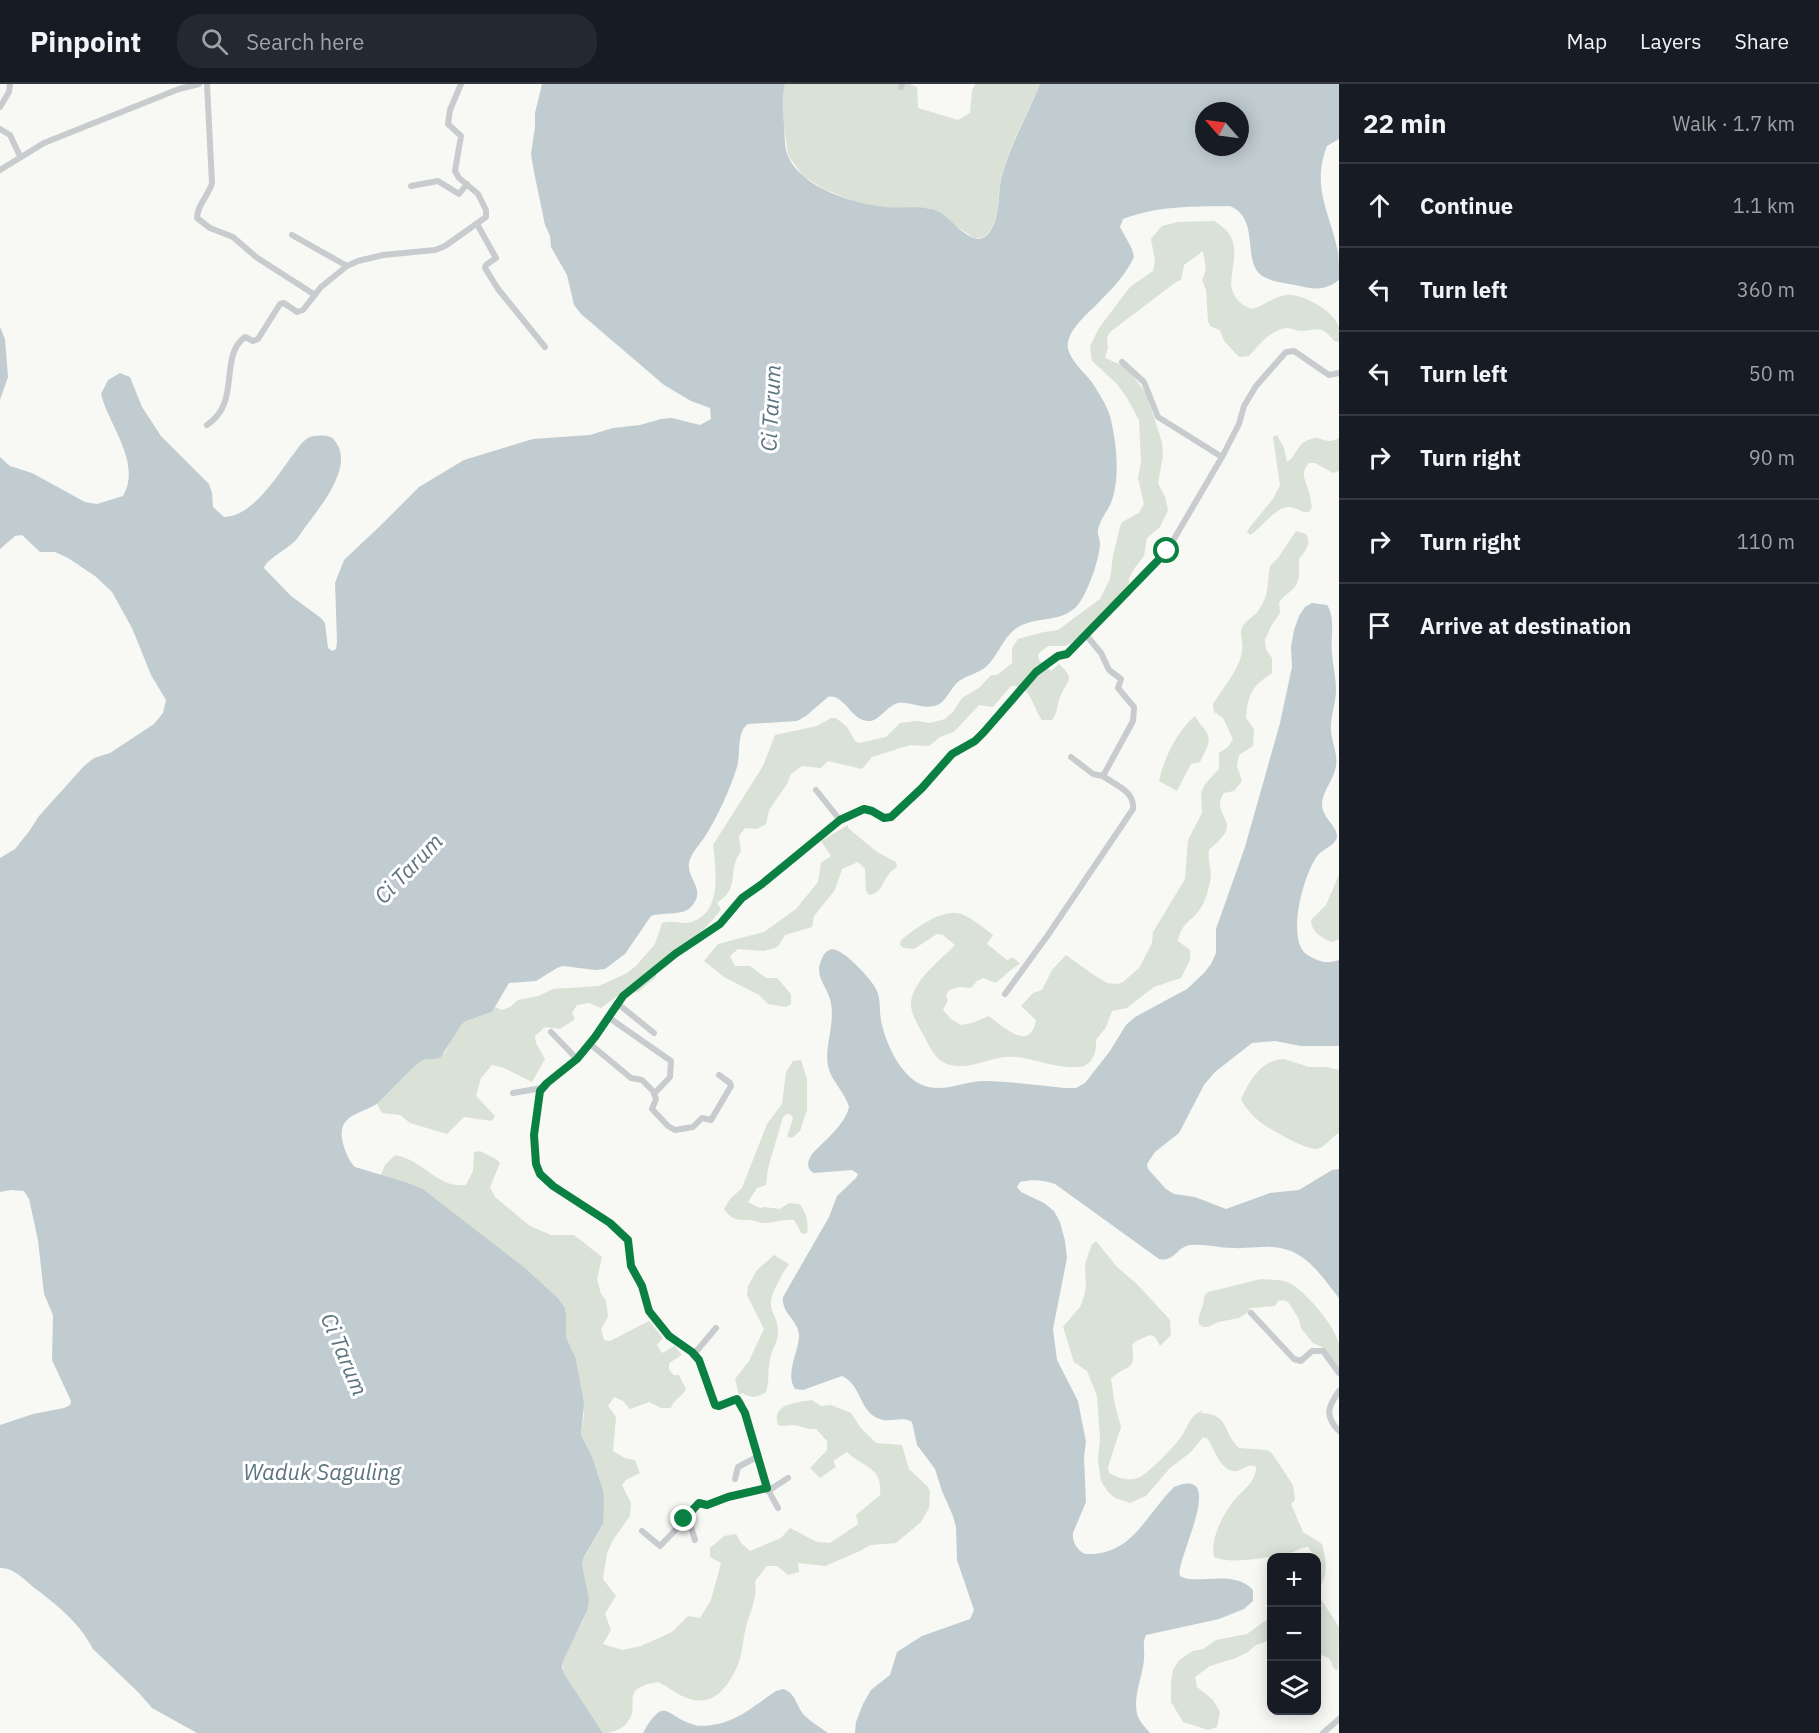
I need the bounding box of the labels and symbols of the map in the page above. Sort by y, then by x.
north arrow [1195,102,1249,156]
water label: Ci Tarum [753,364,787,452]
route start [1153,537,1179,563]
water label: Ci Tarum [367,827,449,909]
water label: Ci Tarum [315,1308,375,1400]
water label: Waduk Saguling [243,1457,402,1486]
route end [670,1505,696,1531]

